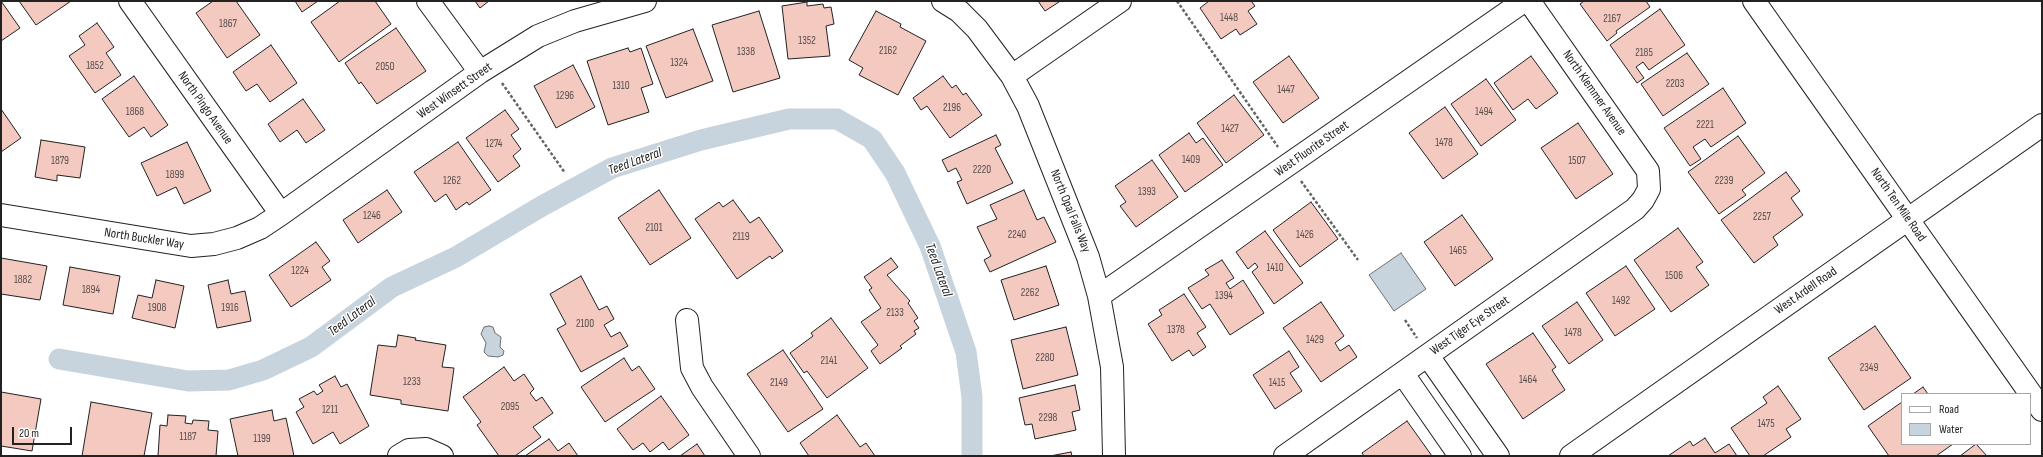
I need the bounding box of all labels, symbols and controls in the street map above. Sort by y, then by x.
house number: 1448 [1220,11,1238,25]
house number: 2167 [1603,12,1621,26]
house number: 1867 [219,17,237,31]
house number: 1352 [798,34,816,48]
house number: 2162 [879,44,897,58]
house number: 1338 [737,45,755,59]
house number: 2185 [1635,46,1653,60]
street label: North Klemmer Avenue [1559,47,1629,139]
house number: 1324 [670,56,688,70]
house number: 1852 [86,59,104,73]
street label: West Winsett Street [415,59,495,123]
house number: 2050 [376,60,394,74]
street label: North Pingo Avenue [174,69,236,147]
house number: 2203 [1666,77,1684,91]
house number: 1310 [612,79,630,93]
house number: 1447 [1277,83,1295,97]
house number: 1296 [556,89,574,103]
house number: 2196 [943,101,961,115]
house number: 1868 [126,105,144,119]
house number: 1494 [1475,105,1493,119]
street label: West Fluorite Street [1272,118,1352,180]
house number: 2221 [1696,118,1714,132]
house number: 1427 [1221,122,1239,136]
house number: 1478 [1435,136,1453,150]
house number: 1274 [486,137,502,151]
water label: Teed Lateral [606,145,664,179]
house number: 1409 [1182,153,1200,167]
house number: 1879 [51,154,69,168]
house number: 1507 [1568,154,1586,168]
house number: 2220 [973,163,991,177]
street label: North Ten Mile Road [1867,165,1929,245]
street label: North Opal Falls Way [1046,167,1094,255]
house number: 1899 [166,168,184,182]
house number: 1262 [443,174,461,188]
house number: 2239 [1715,174,1733,188]
house number: 1393 [1138,185,1156,199]
house number: 1246 [363,209,381,223]
house number: 2257 [1753,210,1771,224]
house number: 2101 [645,221,663,235]
street label: North Buckler Way [103,225,185,253]
house number: 2240 [1008,228,1026,242]
house number: 1426 [1296,228,1314,242]
house number: 2119 [732,230,750,244]
water label: Teed Lateral [921,241,955,299]
house number: 1465 [1449,244,1467,258]
house number: 1410 [1266,261,1284,275]
house number: 1224 [291,264,309,278]
street label: West Ardell Road [1772,264,1840,318]
house number: 1506 [1665,269,1683,283]
house number: 1882 [14,273,32,287]
house number: 1894 [82,283,100,297]
house number: 2262 [1021,286,1039,300]
house number: 1394 [1215,289,1233,303]
street label: West Tiger Eye Street [1427,293,1513,359]
water label: Teed Lateral [325,294,379,340]
house number: 1492 [1612,294,1630,308]
house number: 1908 [148,301,166,315]
house number: 1916 [221,301,239,315]
house number: 2133 [886,306,904,320]
house number: 2100 [576,317,594,331]
house number: 1378 [1167,323,1185,337]
house number: 1478 [1564,326,1582,340]
house number: 1429 [1306,333,1324,347]
house number: 2280 [1036,351,1054,365]
house number: 2141 [821,354,837,368]
house number: 2349 [1860,361,1878,375]
house number: 1464 [1519,373,1537,387]
house number: 1233 [403,375,421,389]
house number: 2149 [770,376,788,390]
house number: 1415 [1269,376,1285,390]
legend [1901,393,2031,445]
house number: 2095 [501,400,519,414]
text: Road [1939,402,1959,417]
house number: 1211 [322,403,338,417]
house number: 2298 [1039,411,1057,425]
house number: 1475 [1757,417,1775,431]
scale bar [14,419,74,445]
text: Water [1939,422,1963,437]
text: 20 m [19,426,39,441]
house number: 1187 [180,430,196,444]
house number: 1199 [253,432,271,446]

